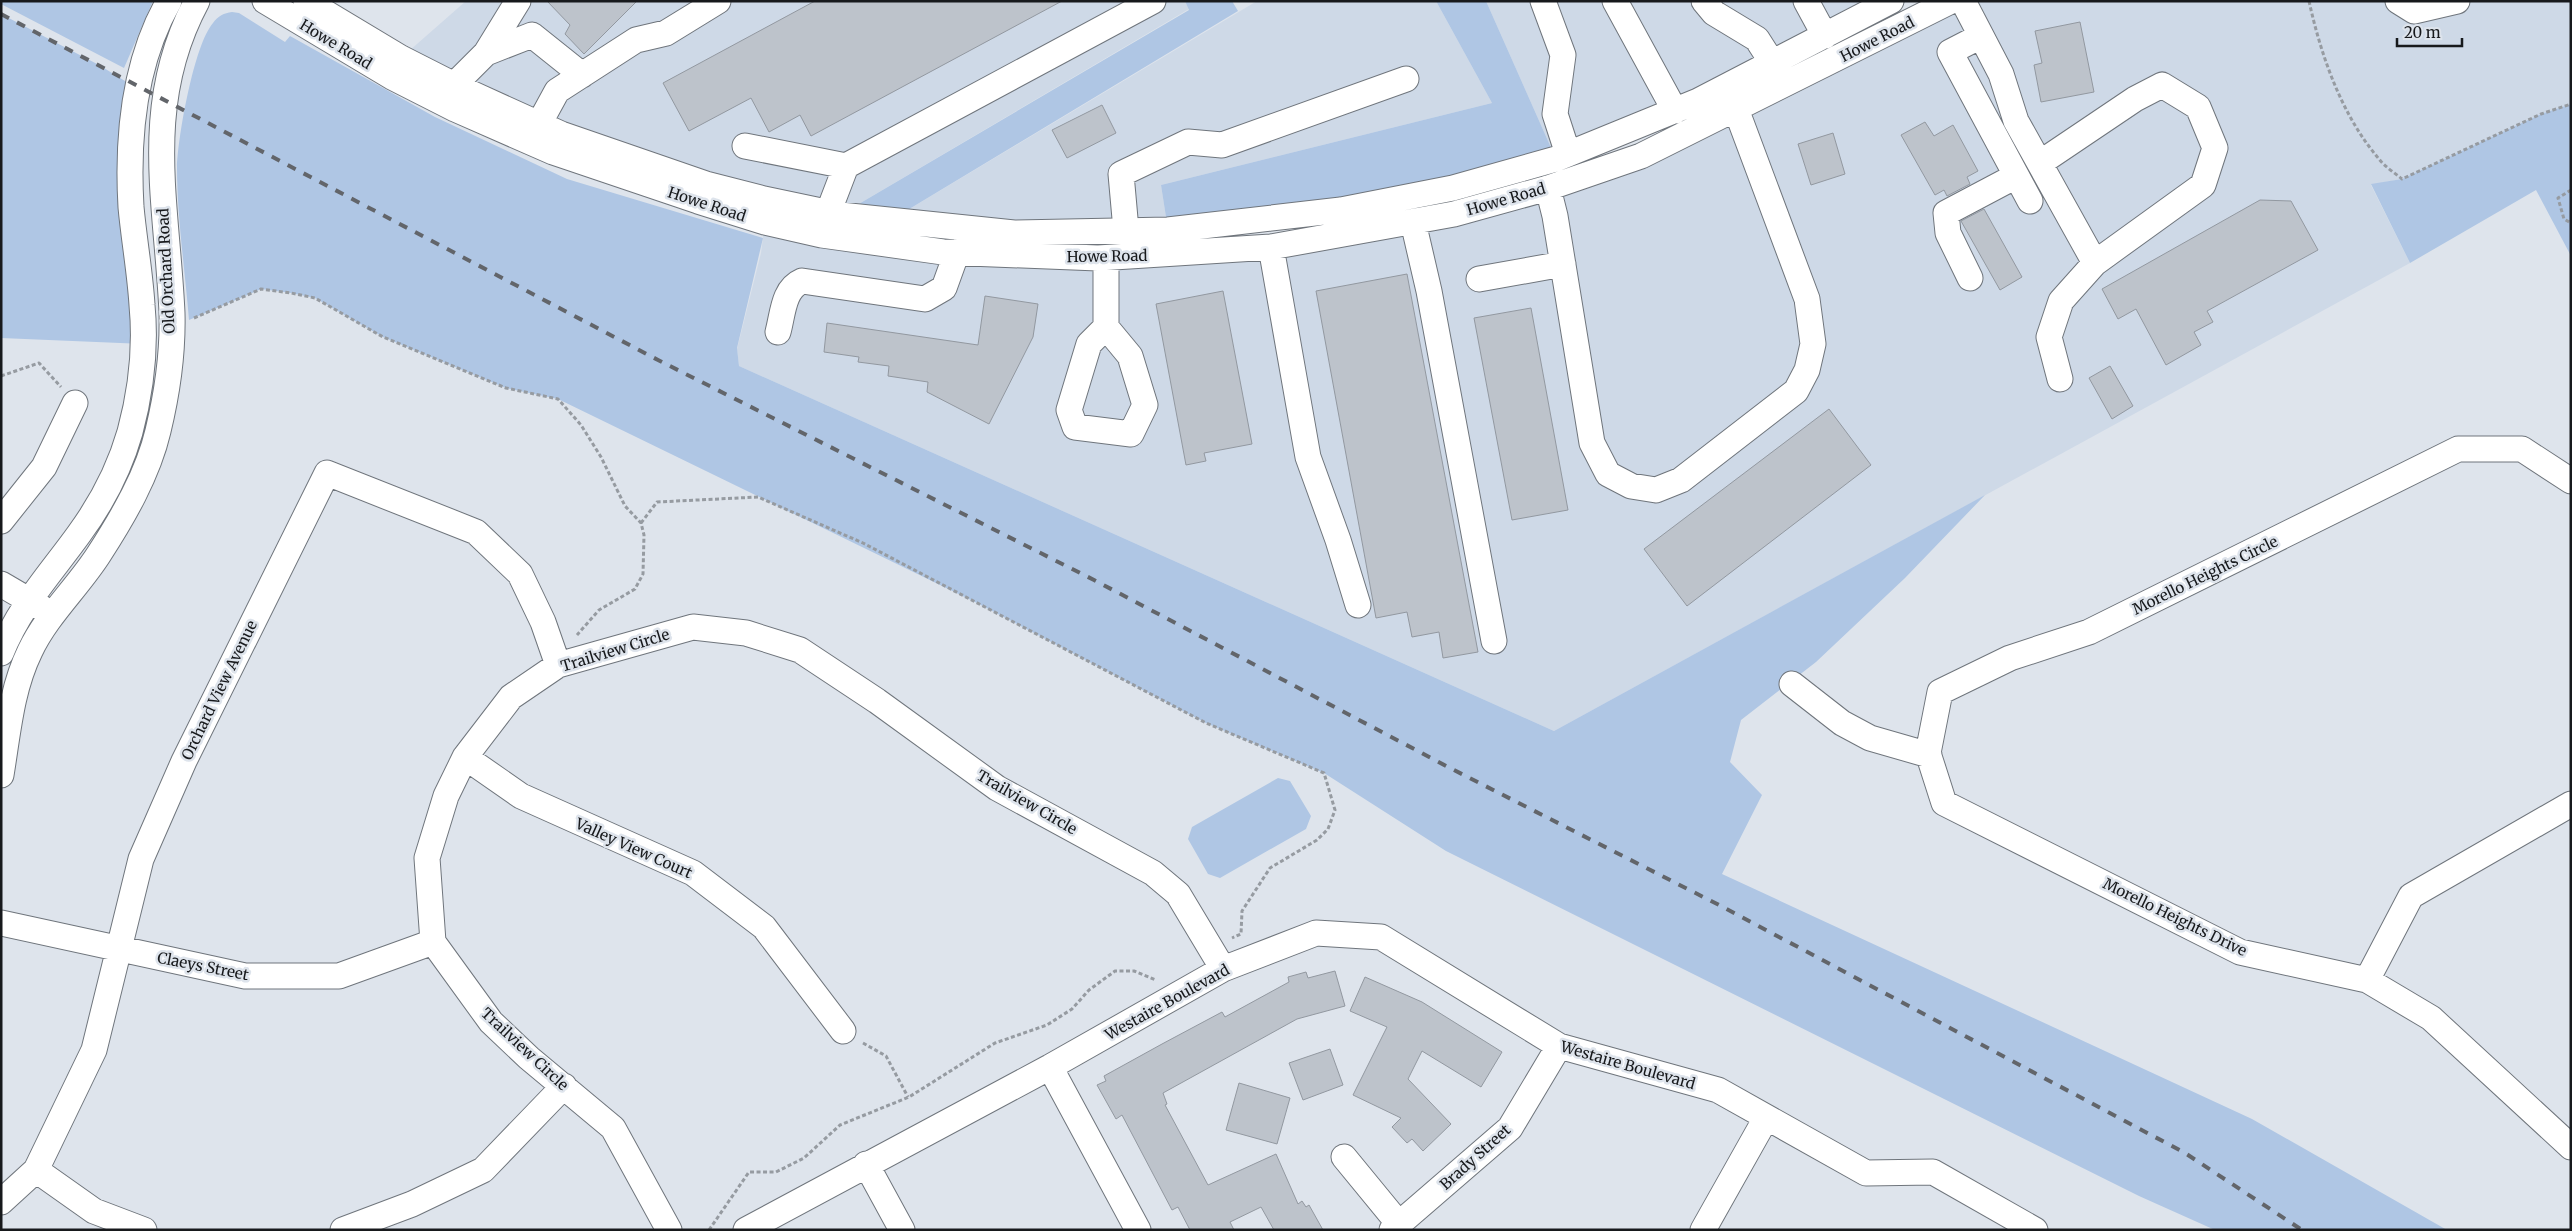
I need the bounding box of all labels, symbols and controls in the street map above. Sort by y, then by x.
street label: Howe Road [1837,12,1917,66]
street label: Howe Road [296,15,376,73]
scale bar [2397,15,2462,47]
text: 20 m [2404,23,2441,42]
street label: Howe Road [1464,179,1548,219]
street label: Howe Road [666,182,748,226]
street label: Old Orchard Road [153,208,179,334]
street label: Howe Road [1066,246,1148,266]
street label: Morello Heights Circle [2129,531,2281,619]
street label: Orchard View Avenue [177,617,261,763]
street label: Trailview Circle [558,624,672,676]
street label: Trailview Circle [973,766,1081,838]
street label: Valley View Court [572,813,696,882]
street label: Morello Heights Drive [2100,874,2250,960]
street label: Claeys Street [156,948,251,984]
street label: Westaire Boulevard [1101,960,1232,1045]
street label: Trailview Circle [477,1004,573,1094]
street label: Westaire Boulevard [1558,1036,1698,1093]
street label: Brady Street [1436,1120,1514,1194]

